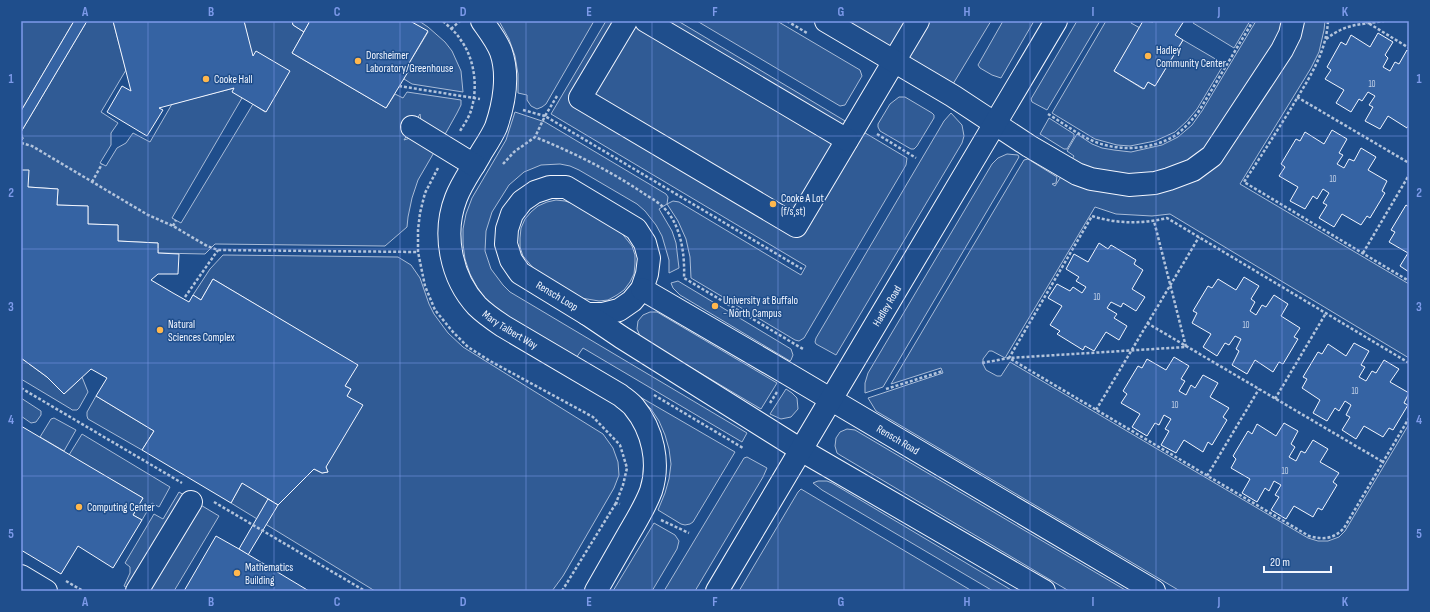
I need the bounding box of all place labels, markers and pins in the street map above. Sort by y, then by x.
place label: Hadley Community Center [1156,44,1226,70]
place label: Dorsheimer Laboratory/Greenhouse [366,49,453,75]
marker: Hadley Community Center [1143,51,1153,61]
marker: Dorsheimer Laboratory/Greenhouse [353,56,363,66]
place label: Cooke Hall [214,73,252,86]
marker: Cooke Hall [201,74,211,84]
place label: Cooke A Lot (f/s,st) [781,192,825,218]
marker: Cooke A Lot (f/s,st) [768,199,778,209]
place label: University at Buffalo - North Campus [723,294,798,320]
marker: University at Buffalo - North Campus [710,301,720,311]
place label: Natural Sciences Complex [168,318,235,344]
marker: Natural Sciences Complex [155,325,165,335]
place label: Computing Center [87,501,155,514]
marker: Computing Center [74,502,84,512]
place label: Mathematics Building [245,561,293,587]
marker: Mathematics Building [232,568,242,578]

